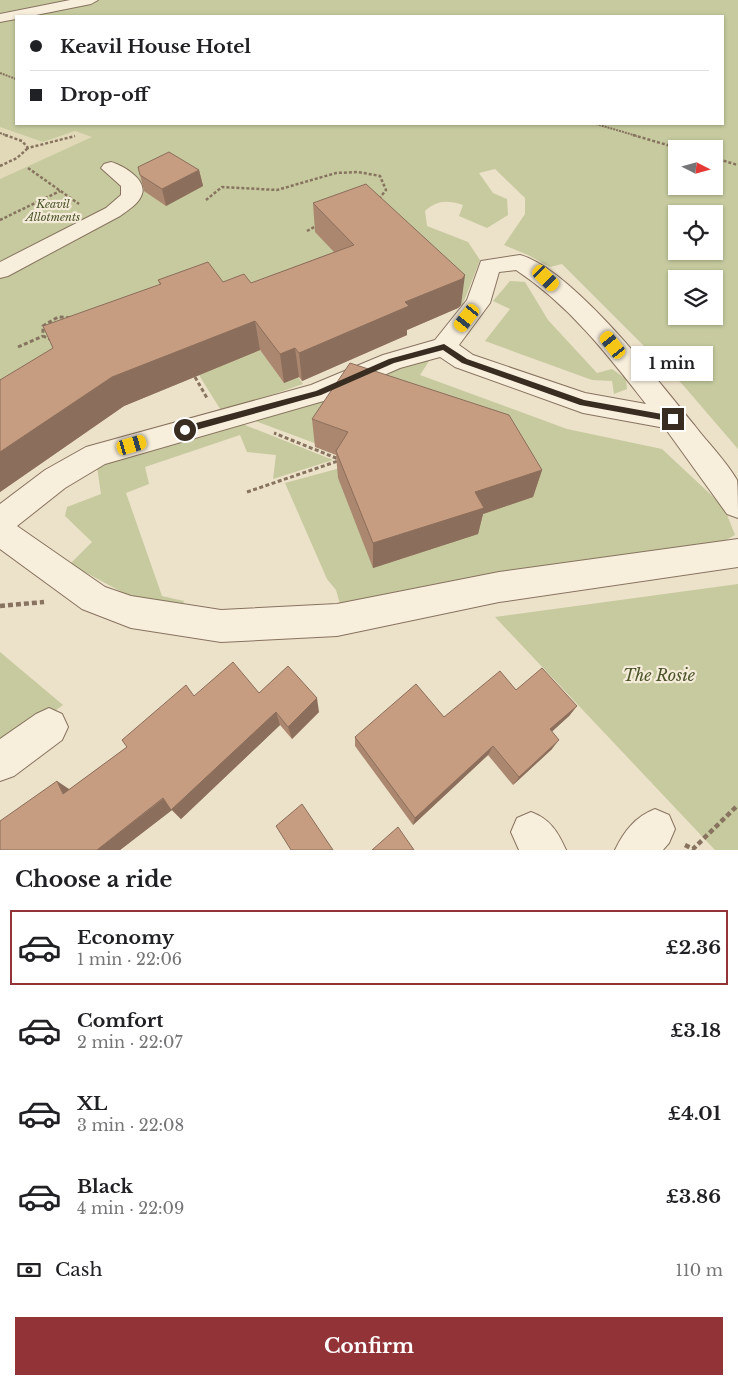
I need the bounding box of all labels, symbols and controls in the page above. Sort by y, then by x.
text: Keavil House Hotel [60,35,251,58]
text: Drop-off [60,83,149,106]
north arrow [668,140,722,195]
map controls [668,140,723,325]
park label: Keavil Allotments [24,197,80,224]
button: locate [668,205,723,260]
car [529,262,562,294]
button: layers [668,270,723,325]
car [451,302,482,334]
car [597,329,628,361]
callout: 1 min [632,346,714,382]
text: 1 min [649,353,695,373]
route end [662,408,684,430]
route start [174,419,196,441]
car [115,434,148,456]
park label: The Rosie [623,665,696,685]
text: Choose a ride [15,866,172,893]
icon: car [17,925,62,970]
text: Economy [77,926,174,949]
text: £2.36 [665,936,721,959]
text: 1 min · 22:06 [77,949,182,969]
icon: car [17,1008,62,1053]
text: Comfort [77,1009,164,1032]
text: £3.18 [670,1019,721,1042]
text: 2 min · 22:07 [77,1032,183,1052]
icon: car [17,1091,62,1136]
text: XL [77,1092,107,1115]
text: £4.01 [668,1102,721,1125]
text: 3 min · 22:08 [77,1115,184,1135]
icon: car [17,1174,62,1219]
text: Black [77,1175,133,1198]
text: £3.86 [666,1185,721,1208]
text: 4 min · 22:09 [77,1198,184,1218]
icon: cash [15,1256,43,1284]
text: Cash [55,1258,102,1281]
text: 110 m [676,1260,723,1280]
button: Confirm [15,1317,723,1375]

